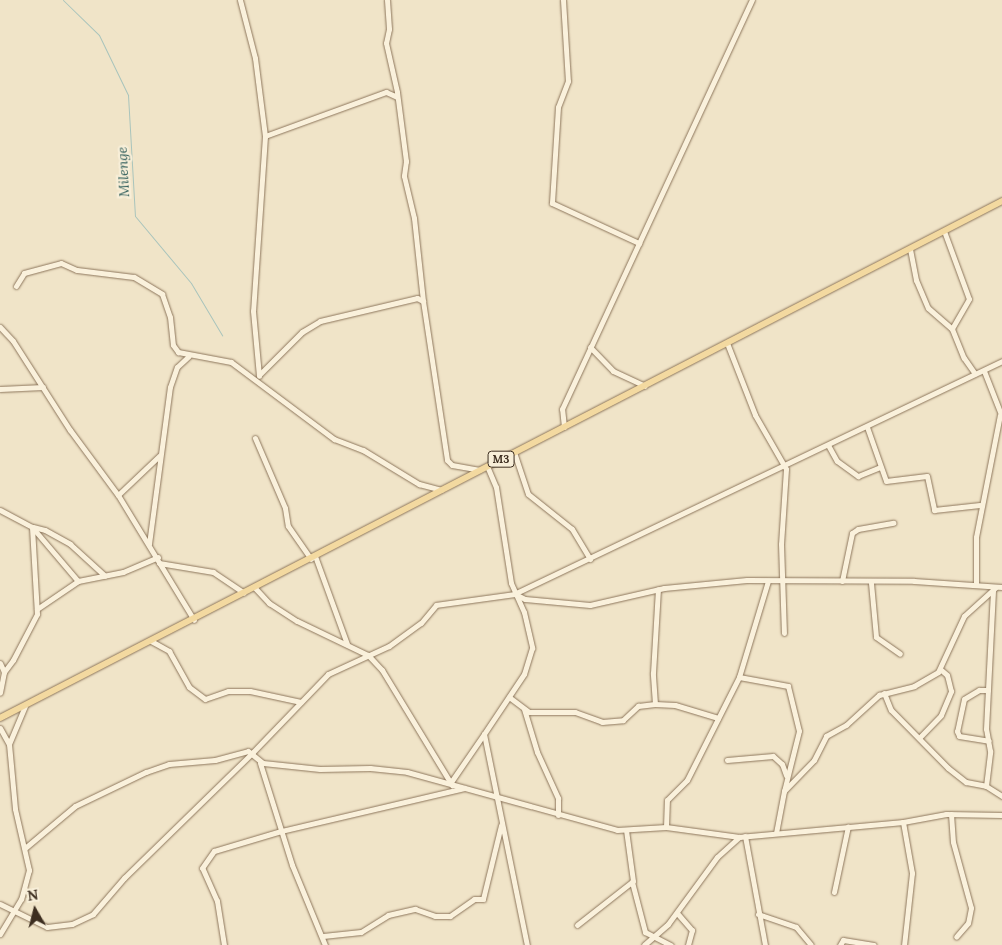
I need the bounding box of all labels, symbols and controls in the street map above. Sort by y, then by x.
water label: Milenge [113,146,133,198]
road number: M3 [487,450,515,468]
north arrow [10,885,60,935]
text: N [26,885,40,905]

